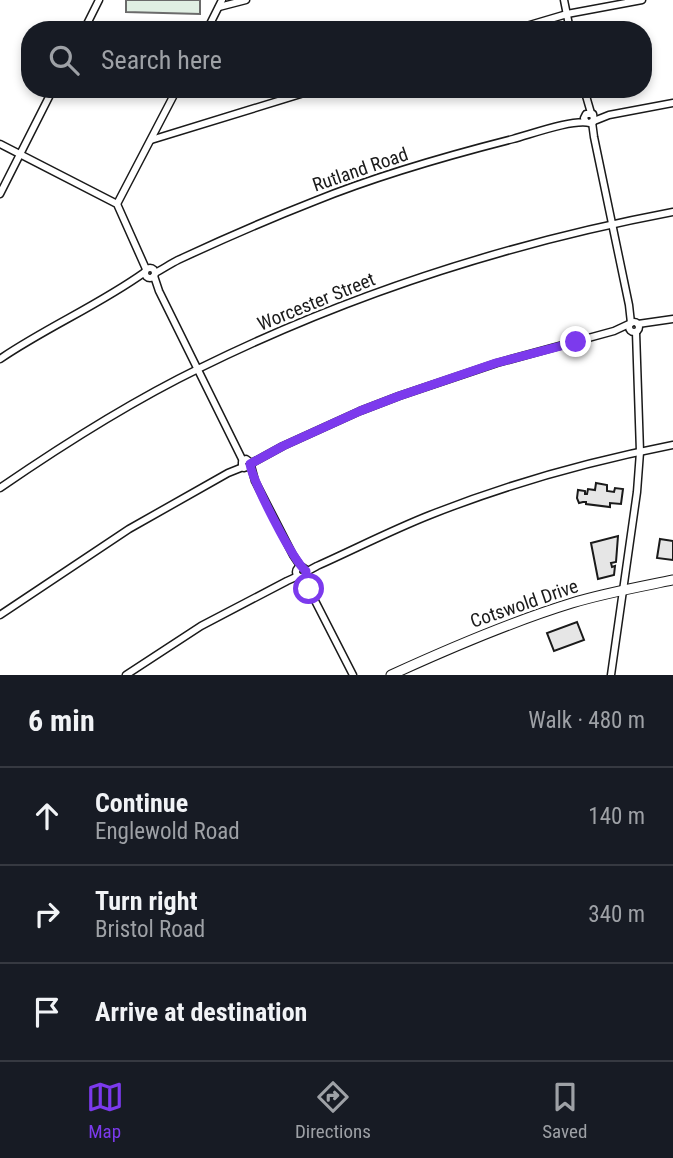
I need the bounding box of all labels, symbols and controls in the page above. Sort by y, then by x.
search box [21,21,652,98]
icon: search [45,41,83,79]
text: Search here [101,45,222,75]
street label: Rutland Road [309,142,411,197]
street label: Worcester Street [254,267,378,336]
route end [560,326,591,357]
route start [293,573,324,604]
street label: Cotswold Drive [467,574,581,633]
text: 6 min [28,703,95,738]
text: Walk · 480 m [528,707,645,734]
text: Continue [95,788,188,818]
icon: ahead [28,797,66,835]
text: 140 m [588,803,645,830]
text: Englewold Road [95,818,240,845]
text: Turn right [95,886,197,916]
icon: right [28,895,66,933]
text: 340 m [588,901,645,928]
text: Bristol Road [95,916,205,943]
icon: arrive [28,993,66,1031]
text: Arrive at destination [95,997,307,1027]
tab: Map [86,1078,124,1143]
tab: Directions [295,1078,371,1143]
tab: Saved [542,1078,587,1143]

